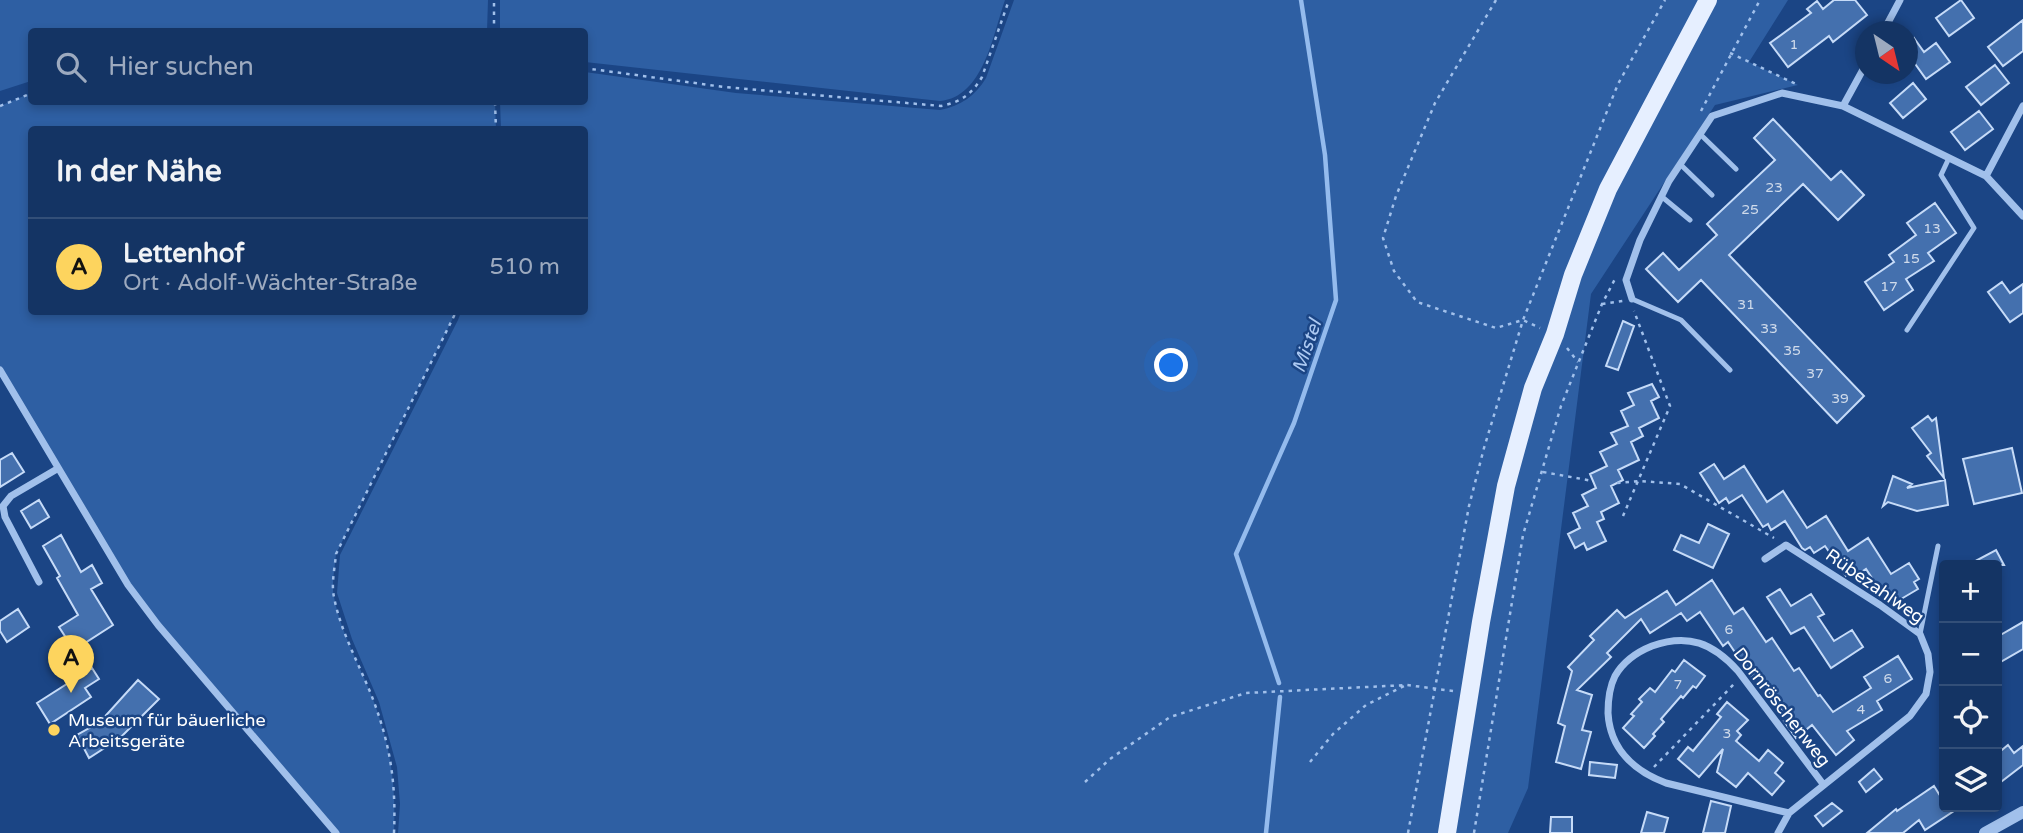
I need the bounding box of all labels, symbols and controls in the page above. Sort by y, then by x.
north arrow [1855,21,1918,84]
search box [28,28,588,105]
house number: 1 [1790,36,1798,53]
icon: search [52,48,90,86]
text: Hier suchen [108,51,254,82]
text: In der Nähe [56,153,222,190]
house number: 23 [1765,179,1783,196]
house number: 25 [1741,201,1759,218]
house number: 13 [1923,220,1941,237]
text: Lettenhof [123,238,244,269]
house number: 15 [1902,250,1920,267]
text: A [70,253,88,281]
text: 510 m [490,253,560,281]
text: Ort · Adolf-Wächter-Straße [123,269,417,297]
house number: 17 [1880,278,1898,295]
house number: 31 [1737,296,1755,313]
water label: Mistel [1288,315,1327,376]
house number: 33 [1760,320,1778,337]
house number: 35 [1783,342,1801,359]
your location [1154,348,1188,382]
house number: 37 [1806,365,1824,382]
house number: 39 [1831,390,1849,407]
street label: Rübezahlweg [1821,544,1929,628]
map controls [1939,560,2002,812]
button: + [1939,560,2002,623]
house number: 6 [1725,621,1734,638]
button: − [1939,623,2002,686]
pin: A [48,635,94,693]
street label: Dornröschenweg [1729,643,1835,771]
house number: 6 [1884,670,1893,687]
house number: 7 [1674,676,1682,693]
button: locate [1939,686,2002,749]
house number: 4 [1857,701,1866,718]
place label: Museum für bäuerliche Arbeitsgeräte [68,709,266,752]
marker: Museum für bäuerliche Arbeitsgeräte [46,722,62,738]
house number: 3 [1723,725,1731,742]
button: layers [1939,749,2002,812]

